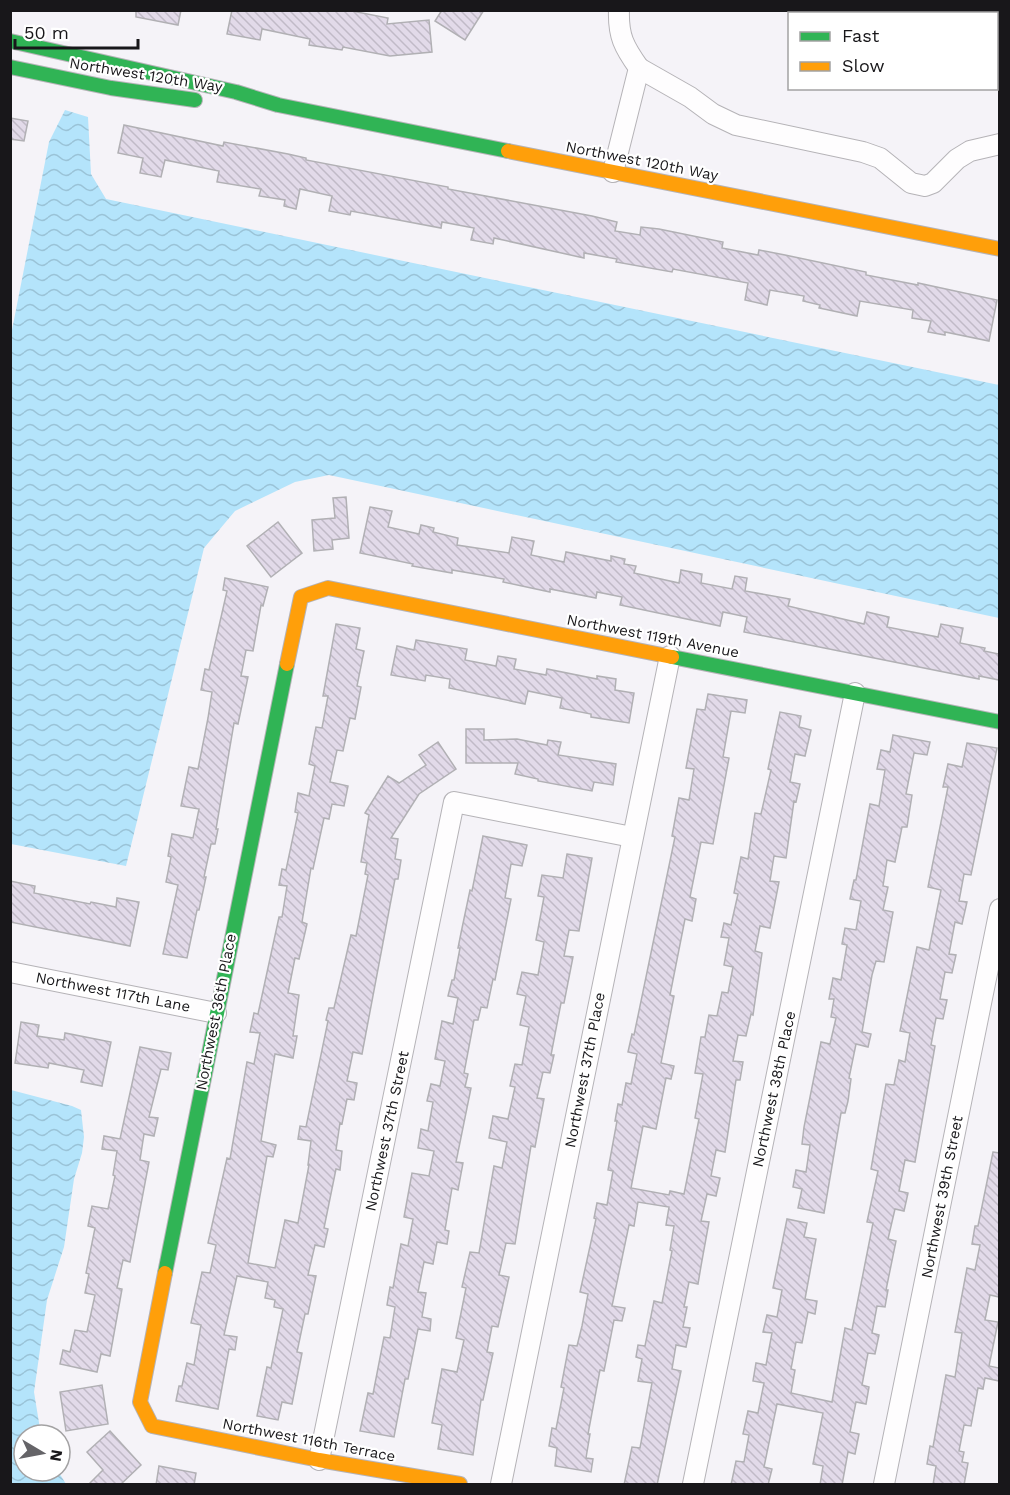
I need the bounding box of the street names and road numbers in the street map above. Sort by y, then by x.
street label: Northwest 120th Way [68,54,224,96]
street label: Northwest 120th Way [564,137,720,185]
street label: Northwest 119th Avenue [565,610,741,662]
street label: Northwest 36th Place [192,932,240,1092]
street label: Northwest 117th Lane [34,968,192,1016]
street label: Northwest 37th Place [561,991,609,1149]
street label: Northwest 38th Place [749,1009,799,1169]
street label: Northwest 37th Street [361,1048,413,1213]
street label: Northwest 39th Street [917,1114,967,1280]
street label: Northwest 116th Terrace [221,1414,397,1466]

